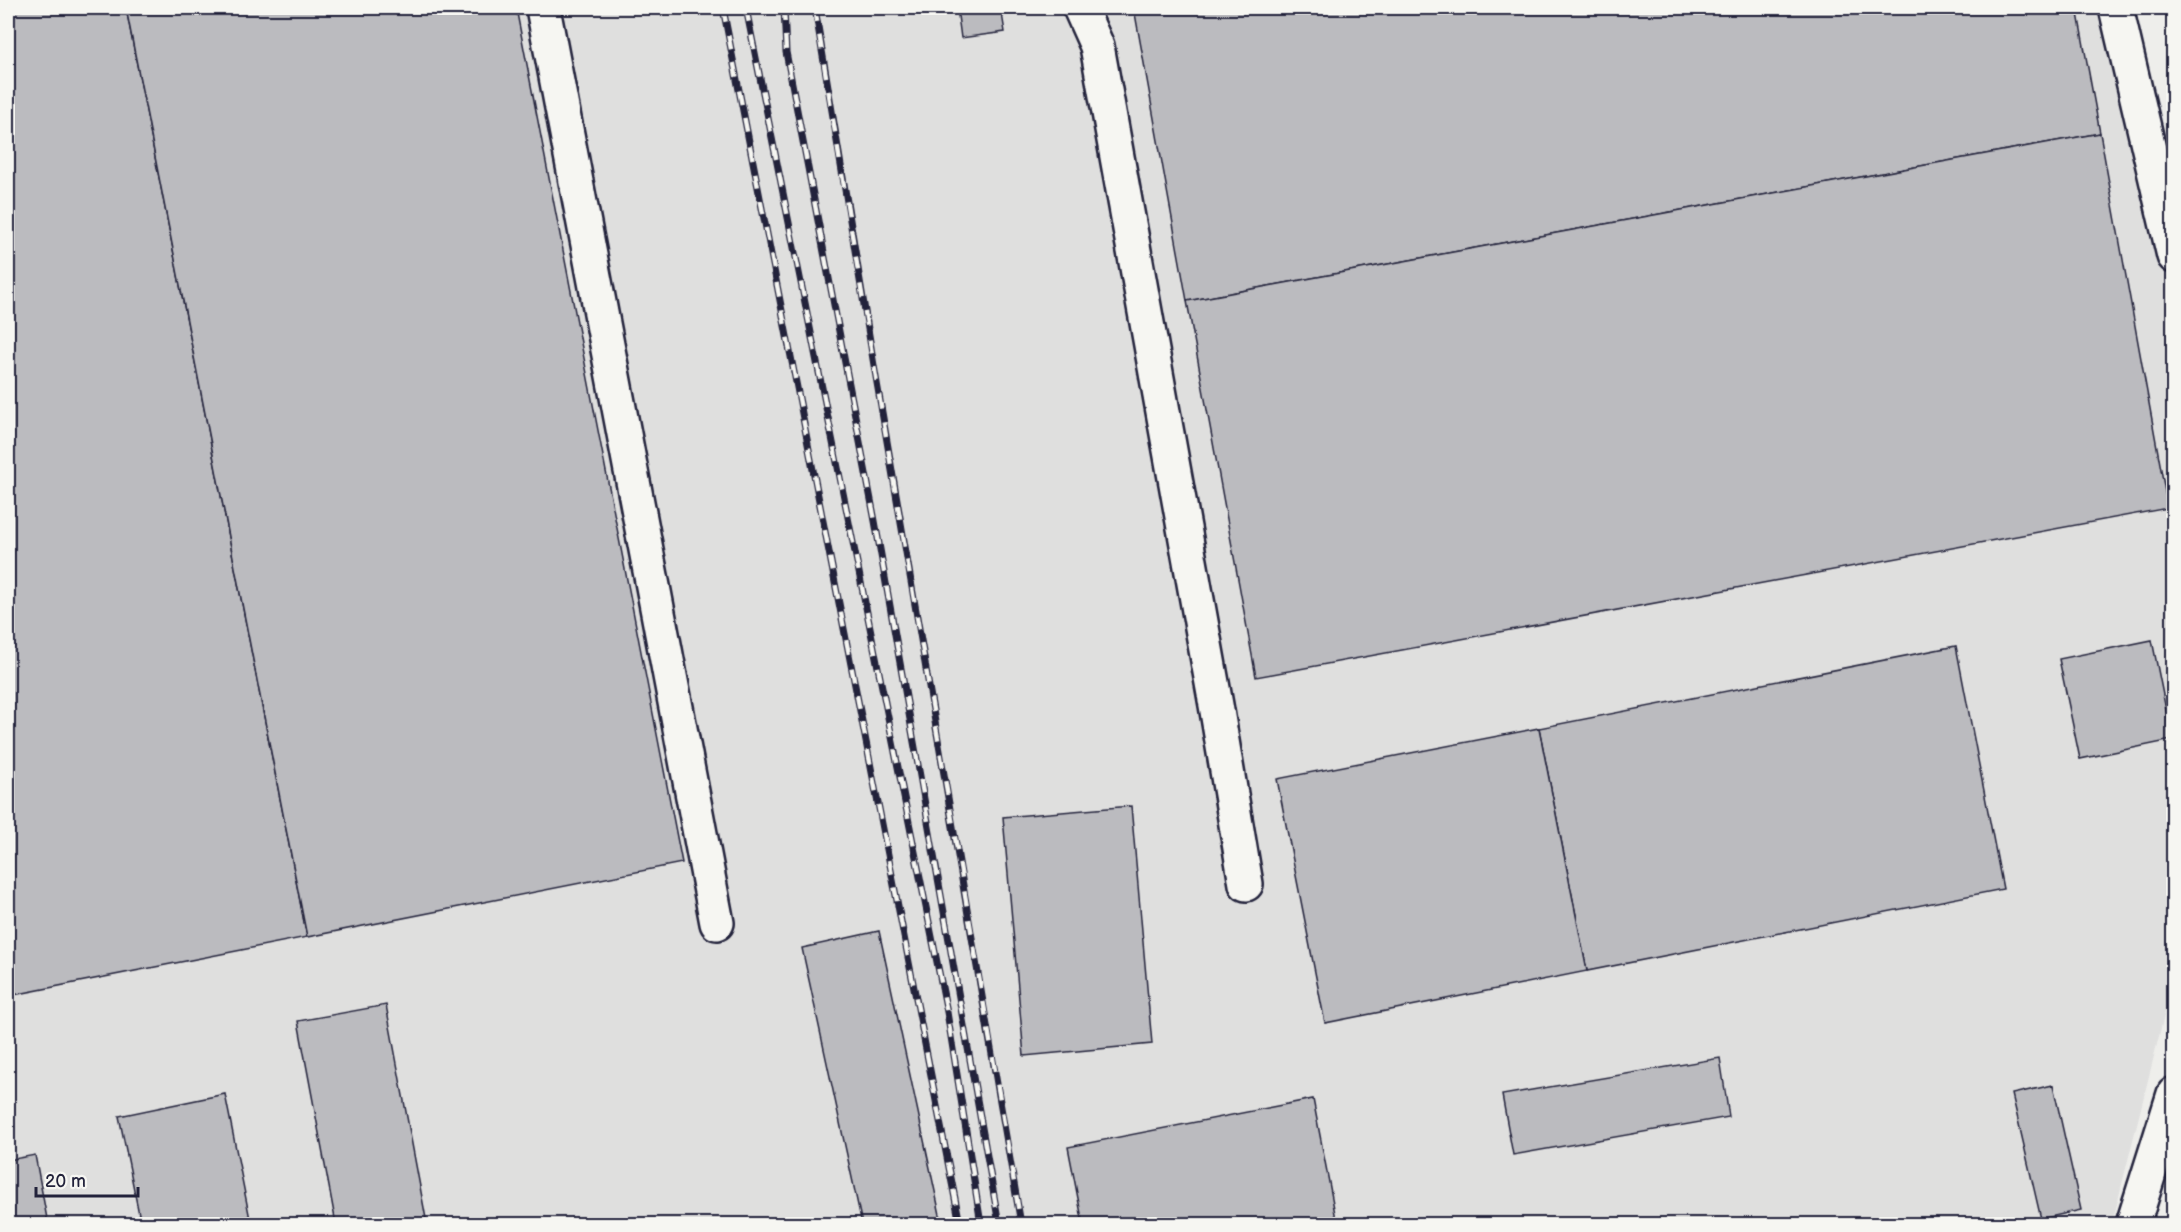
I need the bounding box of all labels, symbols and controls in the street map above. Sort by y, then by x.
scale bar [36,1160,138,1198]
text: 20 m [45,1171,86,1192]

